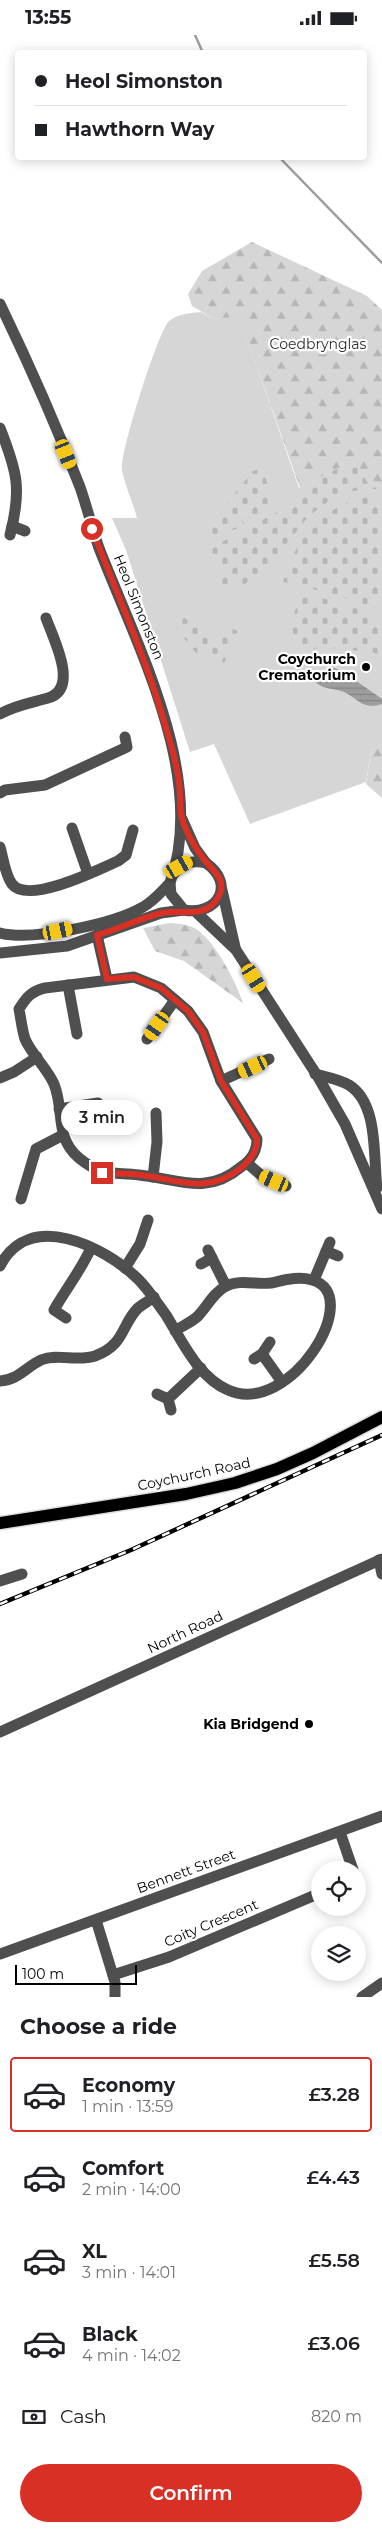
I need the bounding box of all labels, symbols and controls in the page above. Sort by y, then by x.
text: 13:55 [25,6,71,29]
text: Heol Simonston [65,70,223,93]
text: Hawthorn Way [65,118,214,141]
park label: Coedbrynglas [270,335,367,353]
car [53,437,78,471]
route start [81,518,103,540]
street label: Heol Simonston [110,552,168,662]
place label: Coychurch Crematorium [258,650,356,684]
marker: Coychurch Crematorium [360,661,372,673]
car [162,853,195,881]
car [41,921,74,941]
car [239,961,268,995]
car [142,1009,171,1043]
car [236,1054,269,1080]
callout: 3 min [61,1101,143,1135]
text: 3 min [79,1108,125,1127]
route end [91,1162,113,1184]
car [257,1168,290,1194]
street label: Coychurch Road [136,1453,252,1495]
street label: North Road [144,1607,226,1657]
place label: Kia Bridgend [203,1715,299,1733]
marker: Kia Bridgend [303,1718,315,1730]
street label: Bennett Street [134,1845,238,1897]
map controls [311,1861,366,1981]
button: locate [311,1861,366,1916]
street label: Coity Crescent [161,1895,261,1951]
button: layers [311,1926,366,1981]
scale bar [15,1962,138,1985]
text: 100 m [22,1965,64,1983]
text: Choose a ride [20,2013,177,2040]
icon: car [22,2072,67,2117]
text: Economy [82,2074,175,2097]
text: £3.28 [308,2083,360,2106]
text: 1 min · 13:59 [82,2097,173,2116]
icon: car [22,2155,67,2200]
text: Comfort [82,2157,164,2180]
text: £4.43 [306,2166,360,2189]
text: 2 min · 14:00 [82,2180,181,2199]
icon: car [22,2238,67,2283]
text: XL [82,2240,107,2263]
text: £5.58 [309,2249,360,2272]
text: 3 min · 14:01 [82,2263,176,2282]
icon: car [22,2321,67,2366]
text: Black [82,2323,138,2346]
text: £3.06 [308,2332,360,2355]
text: 4 min · 14:02 [82,2346,181,2365]
icon: cash [20,2403,48,2431]
text: Cash [60,2405,107,2428]
text: 820 m [311,2407,362,2426]
button: Confirm [20,2464,362,2522]

